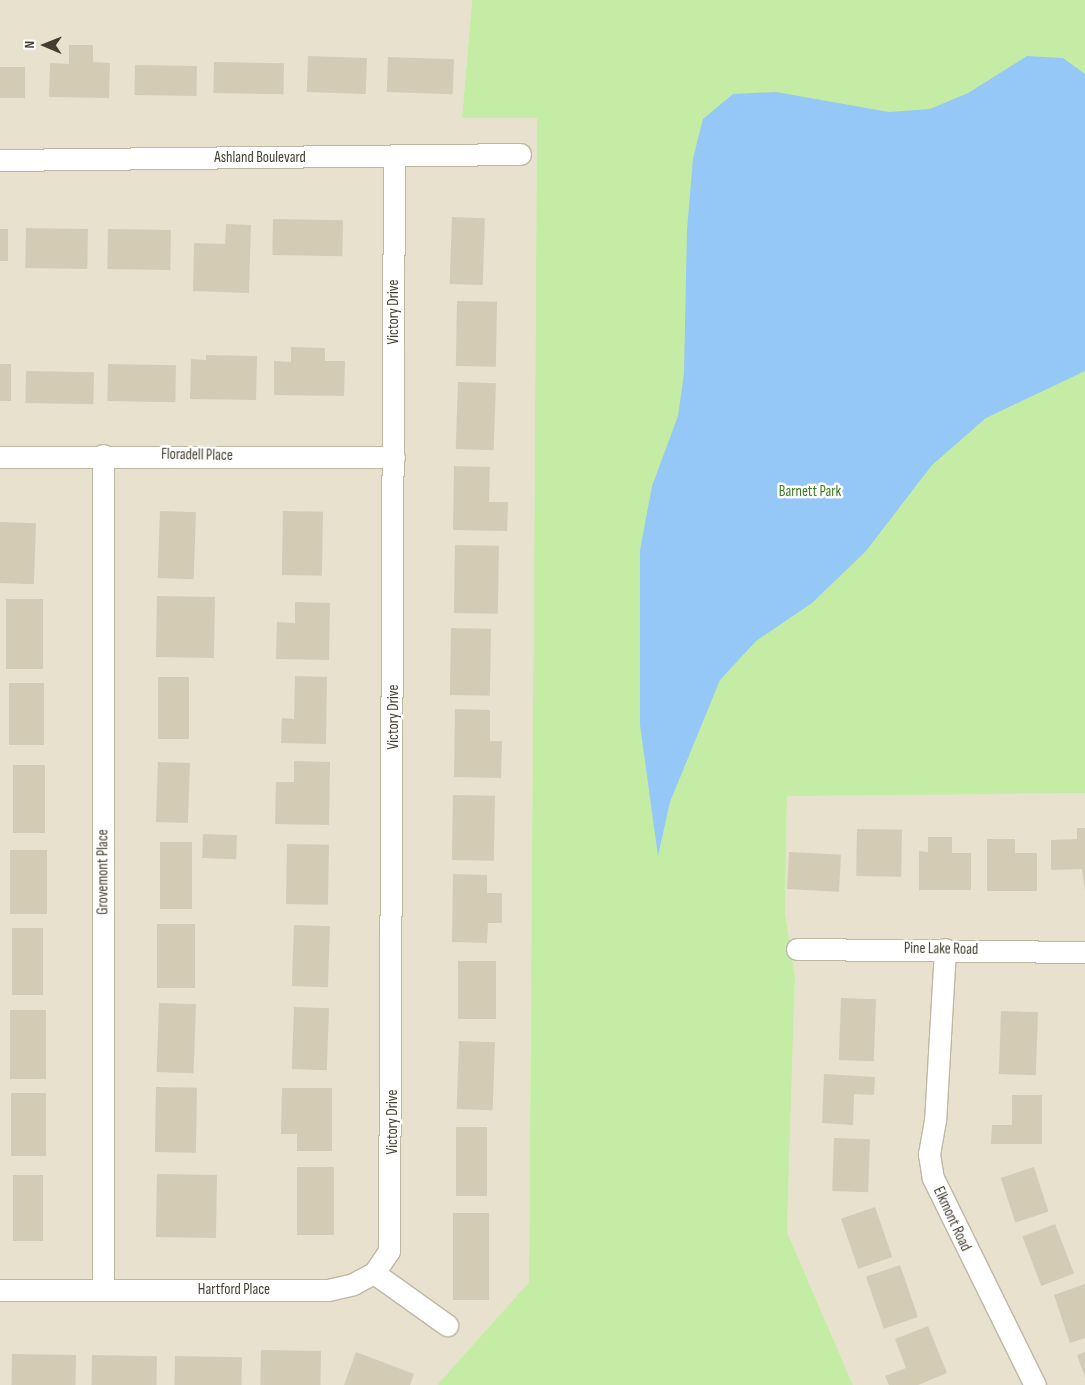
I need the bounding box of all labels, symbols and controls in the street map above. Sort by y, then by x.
north arrow [20,20,70,70]
text: N [21,41,38,49]
street label: Ashland Boulevard [214,149,306,167]
street label: Victory Drive [385,280,403,344]
street label: Floradell Place [161,445,233,465]
park label: Barnett Park [779,483,841,501]
street label: Victory Drive [385,685,403,749]
street label: Grovemont Place [94,829,112,915]
street label: Pine Lake Road [904,939,978,959]
street label: Victory Drive [384,1090,402,1154]
street label: Elkmont Road [929,1184,975,1254]
street label: Hartford Place [198,1281,270,1299]

